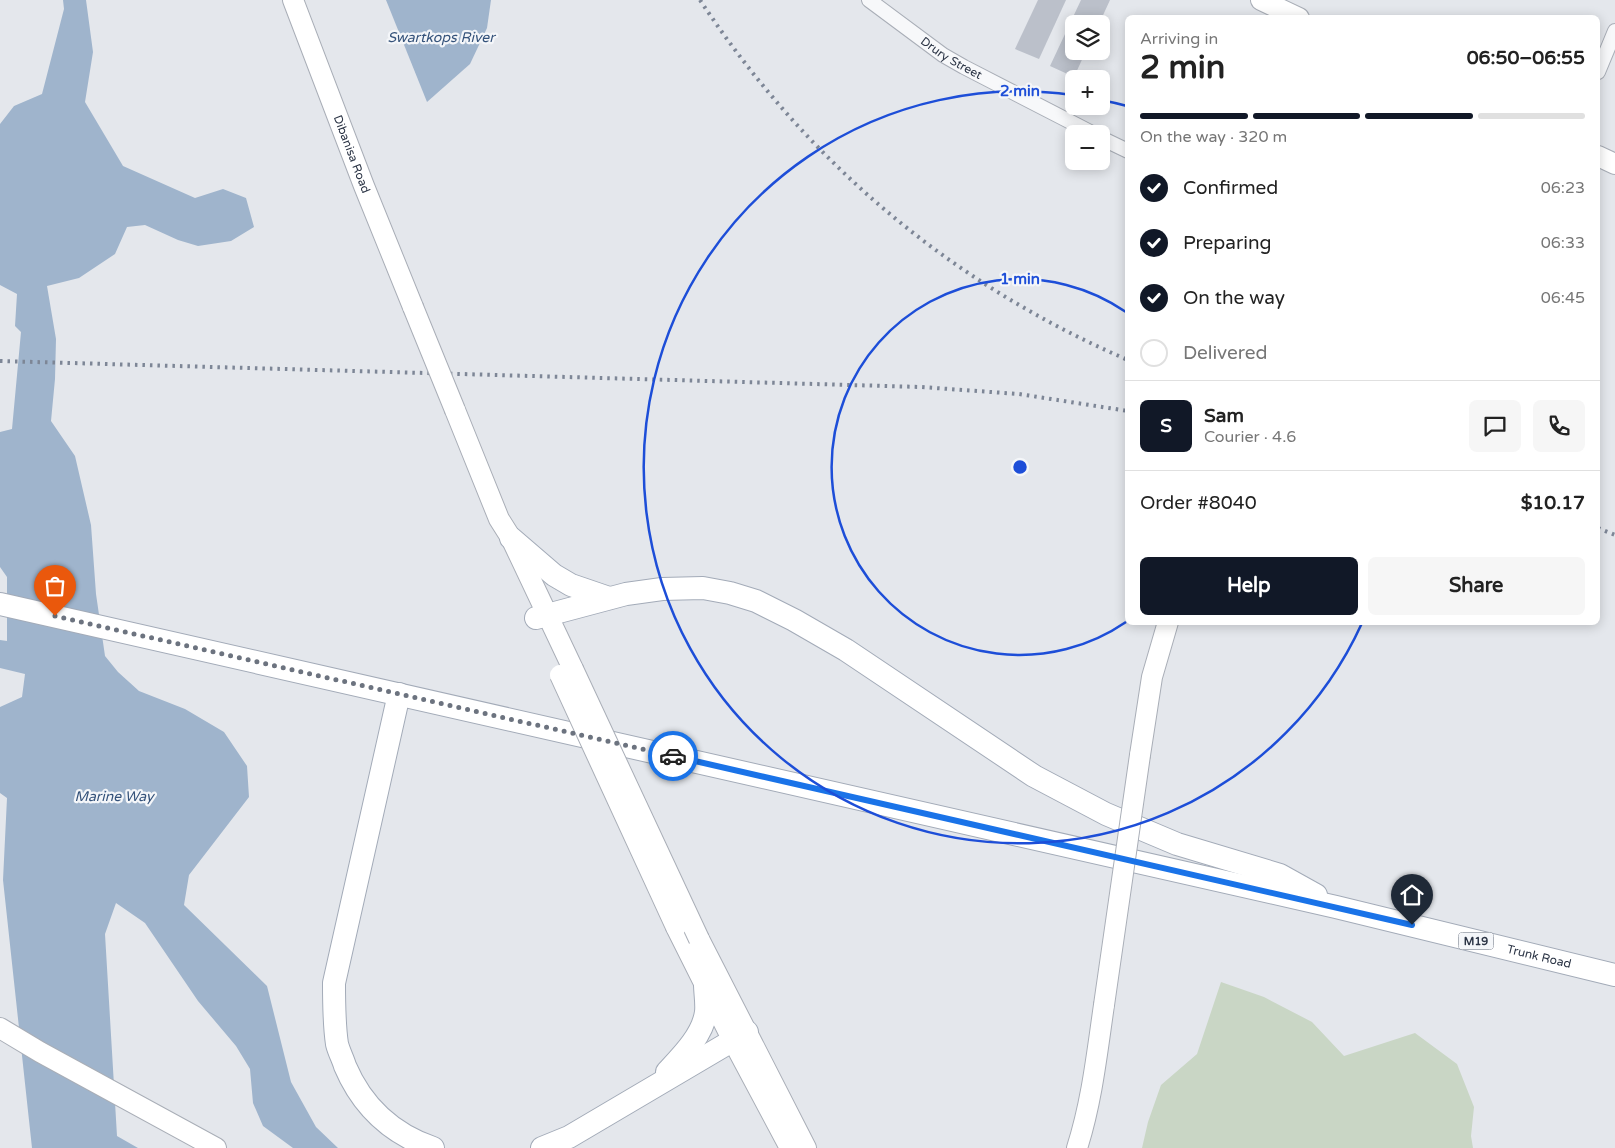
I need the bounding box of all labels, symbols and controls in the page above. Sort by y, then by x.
map controls [1065,15,1110,170]
button: layers [1065,15,1110,60]
water label: Swartkops River [387,29,496,46]
text: Arriving in [1140,29,1218,49]
street label: Drury Street [918,34,985,82]
text: 06:50–06:55 [1467,47,1585,69]
text: 2 min [1140,49,1225,87]
button: + [1065,70,1110,115]
text: 2 min [1000,82,1040,100]
street label: Dibanisa Road [331,113,373,195]
button: − [1065,125,1110,170]
text: On the way · 320 m [1140,127,1287,147]
icon: check [1140,174,1168,202]
text: Confirmed [1183,177,1278,199]
text: 06:23 [1541,178,1585,198]
icon: check [1140,229,1168,257]
text: Preparing [1183,232,1272,254]
text: 06:33 [1541,233,1585,253]
text: 1 min [1000,270,1040,288]
icon: check [1140,284,1168,312]
text: On the way [1183,287,1285,309]
text: 06:45 [1541,288,1585,308]
text: Delivered [1183,342,1268,364]
button: chat [1469,400,1521,452]
button: phone [1533,400,1585,452]
text: Sam [1204,405,1244,427]
text: S [1160,415,1172,437]
text: Courier · 4.6 [1204,427,1296,447]
centre of rings [1011,458,1029,476]
text: Order #8040 [1140,492,1257,514]
text: $10.17 [1521,492,1585,514]
button: Help [1140,557,1358,615]
button: Share [1368,557,1585,615]
pin [34,565,76,616]
icon: bag [41,572,69,600]
courier [648,731,698,781]
icon: car [659,742,687,770]
water label: Marine Way [74,788,155,805]
pin [1391,874,1433,925]
icon: home [1398,881,1426,909]
road number: M19 [1458,932,1494,949]
street label: Trunk Road [1506,942,1573,971]

